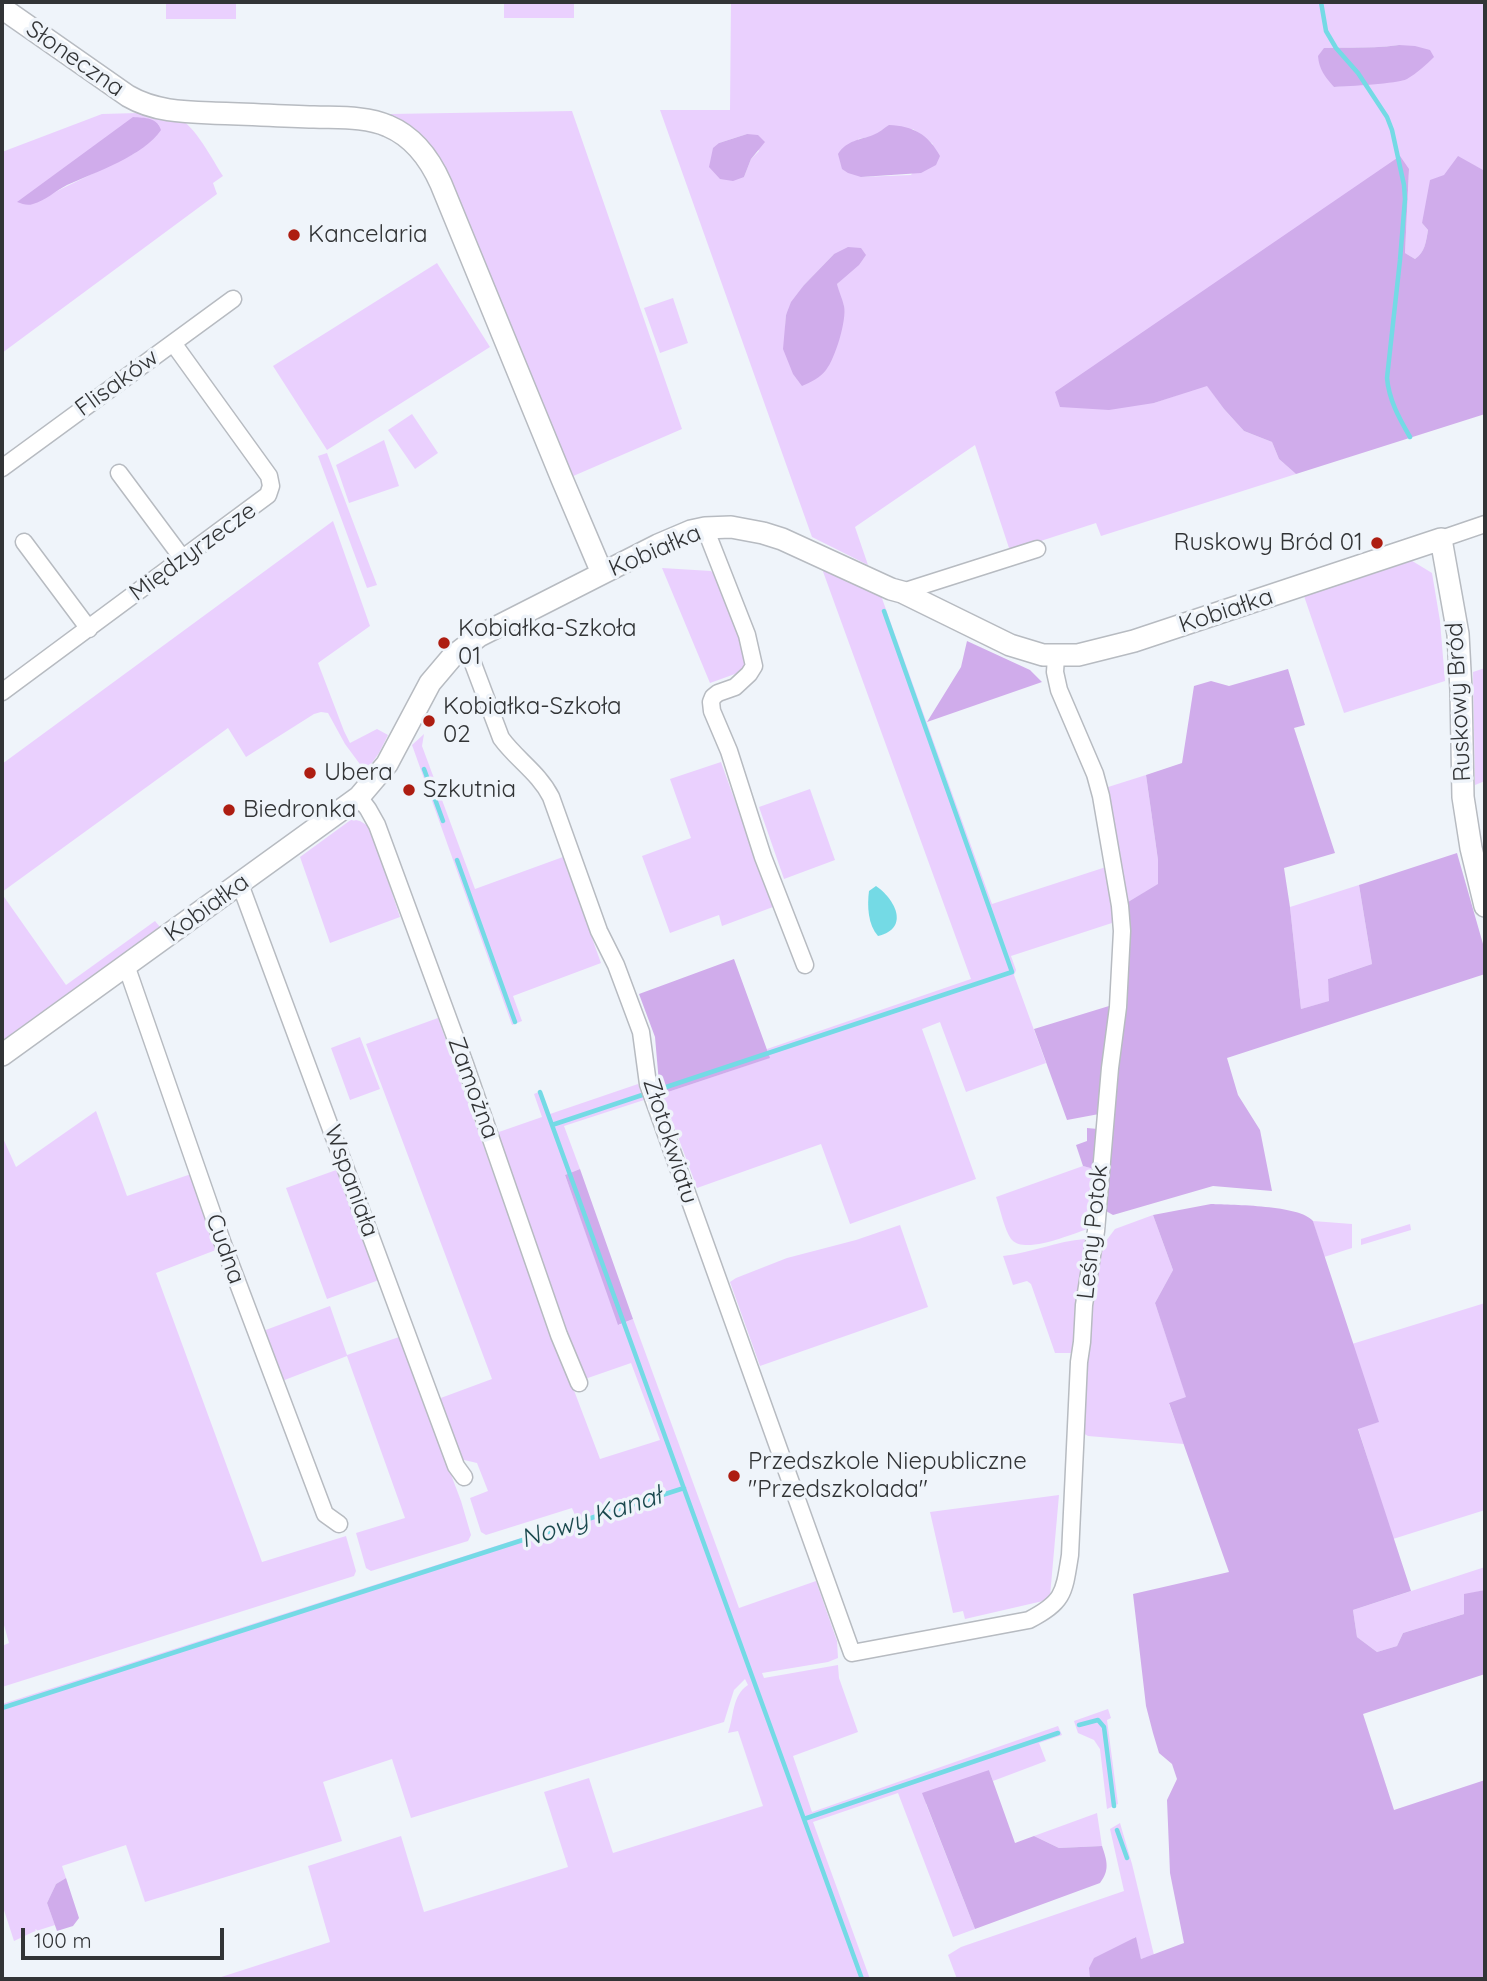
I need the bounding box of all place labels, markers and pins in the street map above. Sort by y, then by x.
place label: Kancelaria [308,221,428,249]
marker: Kancelaria [286,227,302,243]
place label: Ruskowy Bród 01 [1174,529,1363,557]
marker: Ruskowy Bród 01 [1369,535,1385,551]
place label: Kobiałka-Szkoła 01 [458,615,636,671]
marker: Kobiałka-Szkoła 01 [436,635,452,651]
place label: Kobiałka-Szkoła 02 [443,693,621,749]
marker: Kobiałka-Szkoła 02 [421,713,437,729]
place label: Ubera [324,759,393,787]
marker: Ubera [302,765,318,781]
place label: Szkutnia [423,776,516,804]
marker: Szkutnia [401,782,417,798]
place label: Biedronka [243,796,356,824]
marker: Biedronka [221,802,237,818]
place label: Przedszkole Niepubliczne "Przedszkolada" [748,1448,1027,1504]
marker: Przedszkole Niepubliczne "Przedszkolada" [726,1468,742,1484]

